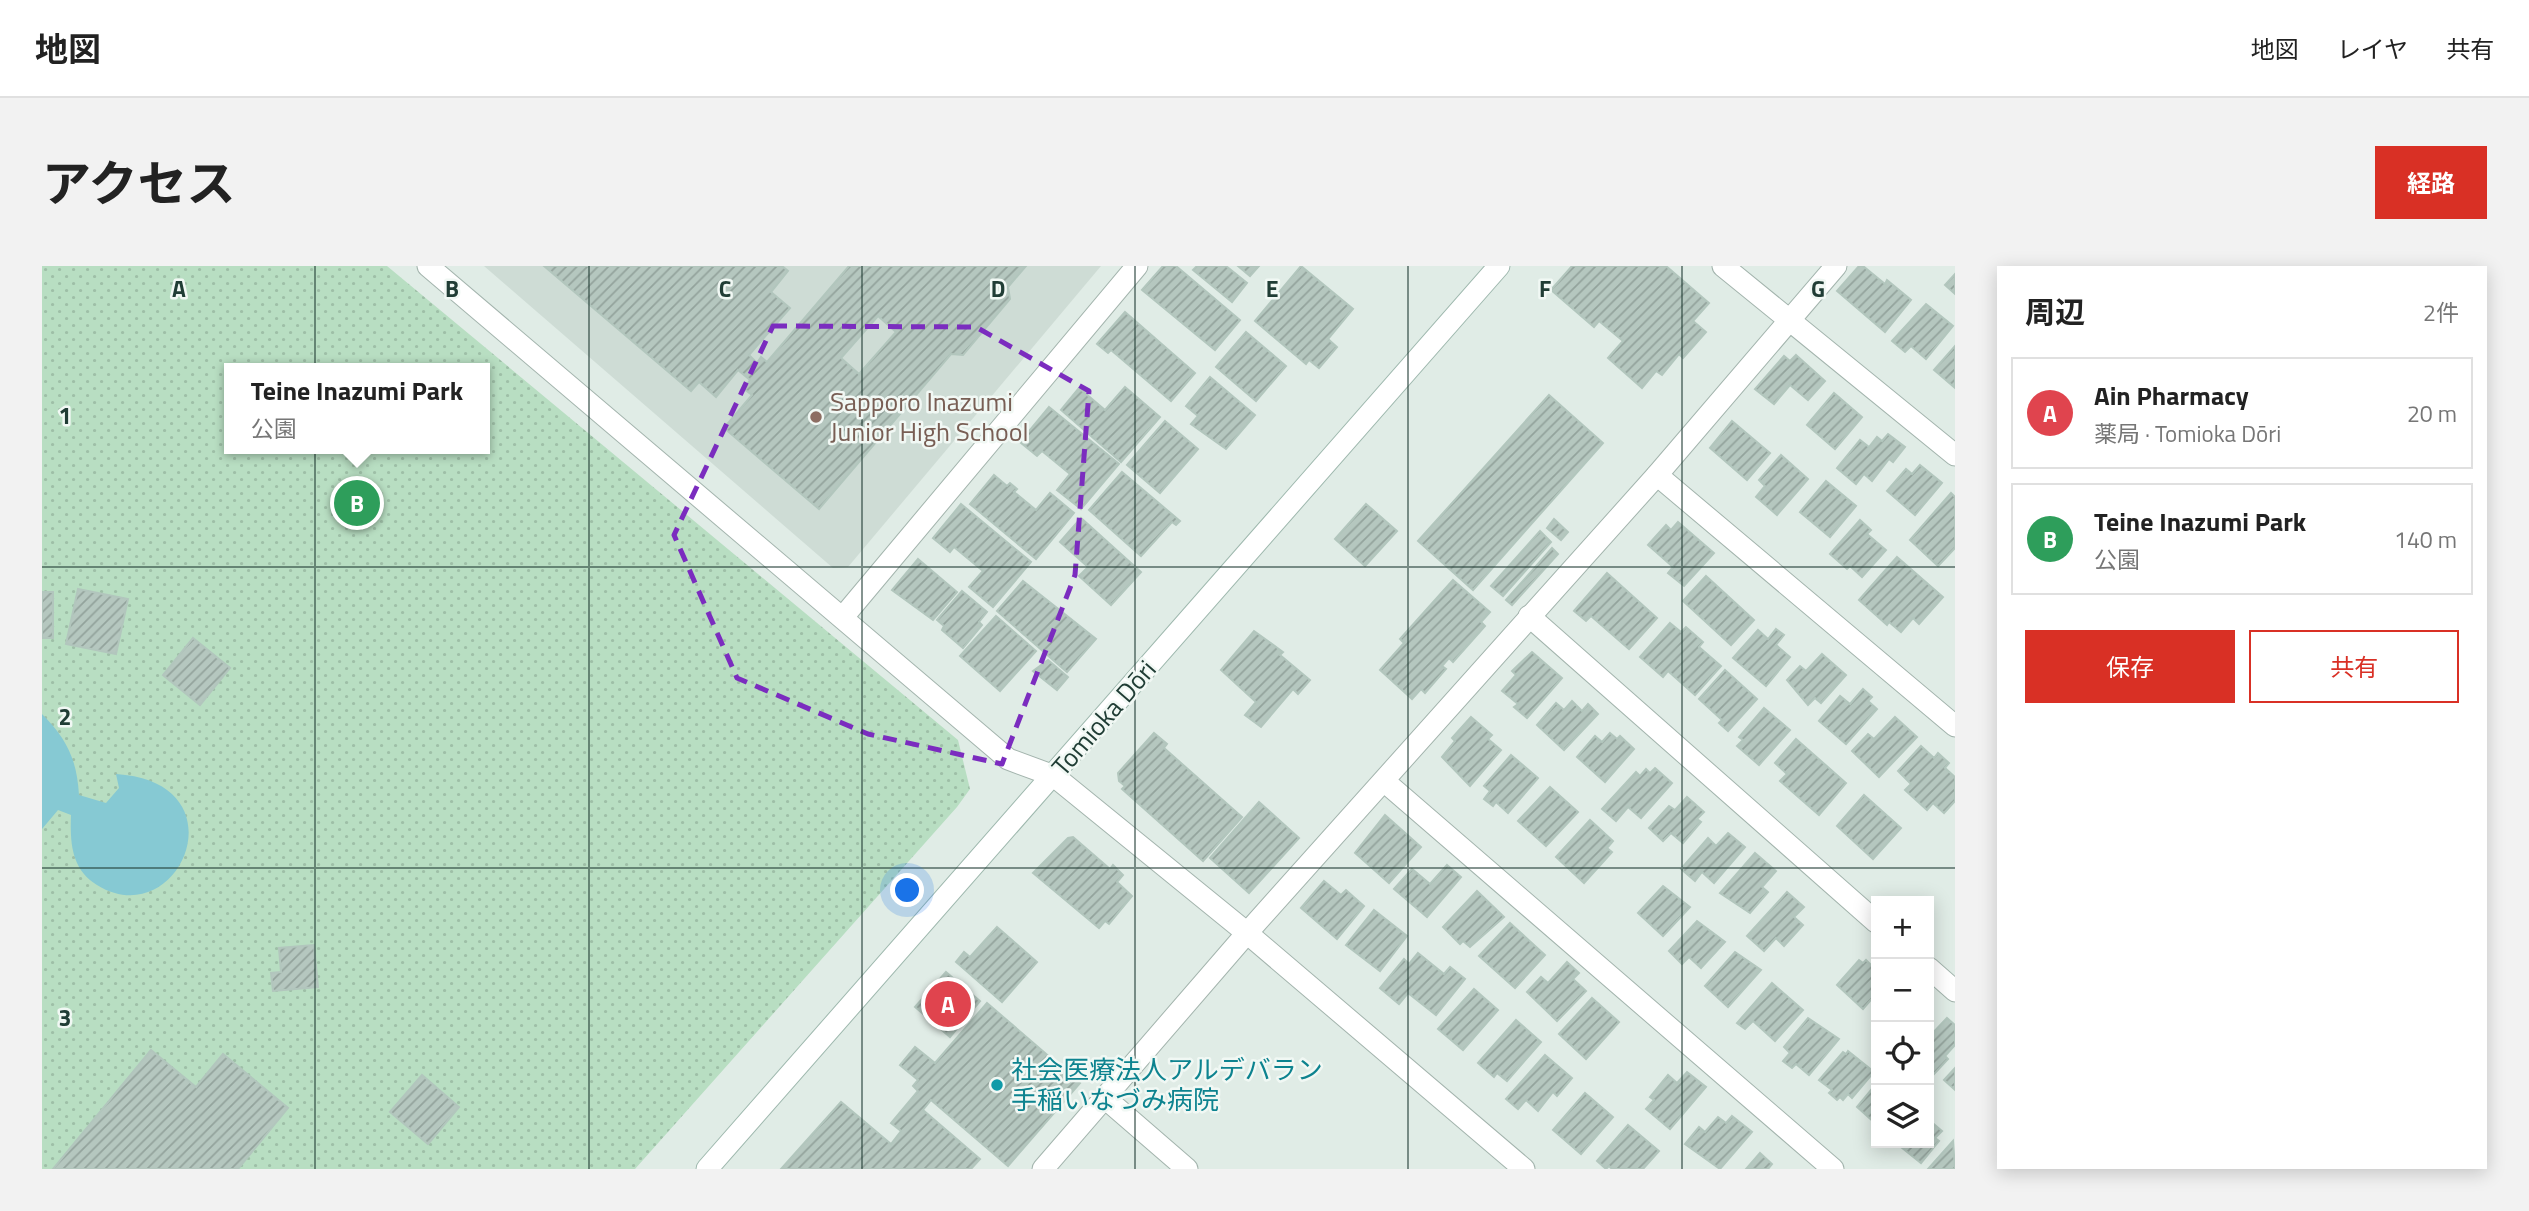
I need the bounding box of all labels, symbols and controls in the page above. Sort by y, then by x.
text: 地図 [35,24,101,74]
text: 地図 [2251,31,2299,67]
text: レイヤ [2337,31,2408,67]
text: 共有 [2446,31,2494,67]
text: アクセス [42,145,236,220]
button: 経路 [2375,146,2487,219]
text: A [172,271,186,306]
text: B [445,271,459,306]
text: C [719,271,731,306]
text: D [991,271,1005,306]
text: E [1266,271,1278,306]
text: F [1539,271,1551,306]
text: G [1811,271,1825,306]
text: 周辺 [2025,289,2085,335]
text: 2件 [2423,295,2459,330]
popup [224,363,490,454]
text: Teine Inazumi Park [251,371,463,410]
text: Ain Pharmacy [2094,376,2249,415]
place label: Sapporo Inazumi Junior High School [830,382,1029,451]
text: A [2043,396,2057,431]
text: 20 m [2407,396,2457,431]
text: 1 [59,398,71,433]
marker: Sapporo Inazumi Junior High School [808,409,824,425]
text: 公園 [251,411,297,446]
text: 薬局 · Tomioka Dōri [2094,416,2281,451]
pin: B [334,477,380,529]
text: Teine Inazumi Park [2094,502,2306,541]
text: B [2043,522,2057,557]
text: 140 m [2394,522,2457,557]
text: 公園 [2094,542,2140,577]
button: 保存 [2025,630,2235,703]
button: 共有 [2249,630,2459,703]
street label: Tomioka Dōri [1042,651,1165,784]
text: 2 [59,699,71,734]
your location [890,873,924,907]
map controls [1871,896,1934,1148]
button: + [1871,896,1934,959]
button: − [1871,959,1934,1022]
pin: A [925,978,971,1030]
text: 3 [59,1000,71,1035]
button: locate [1871,1022,1934,1085]
place label: 社会医療法人アルデバラン 手稲いなづみ病院 [1011,1050,1323,1119]
marker: 社会医療法人アルデバラン 手稲いなづみ病院 [989,1077,1005,1093]
button: layers [1871,1085,1934,1148]

